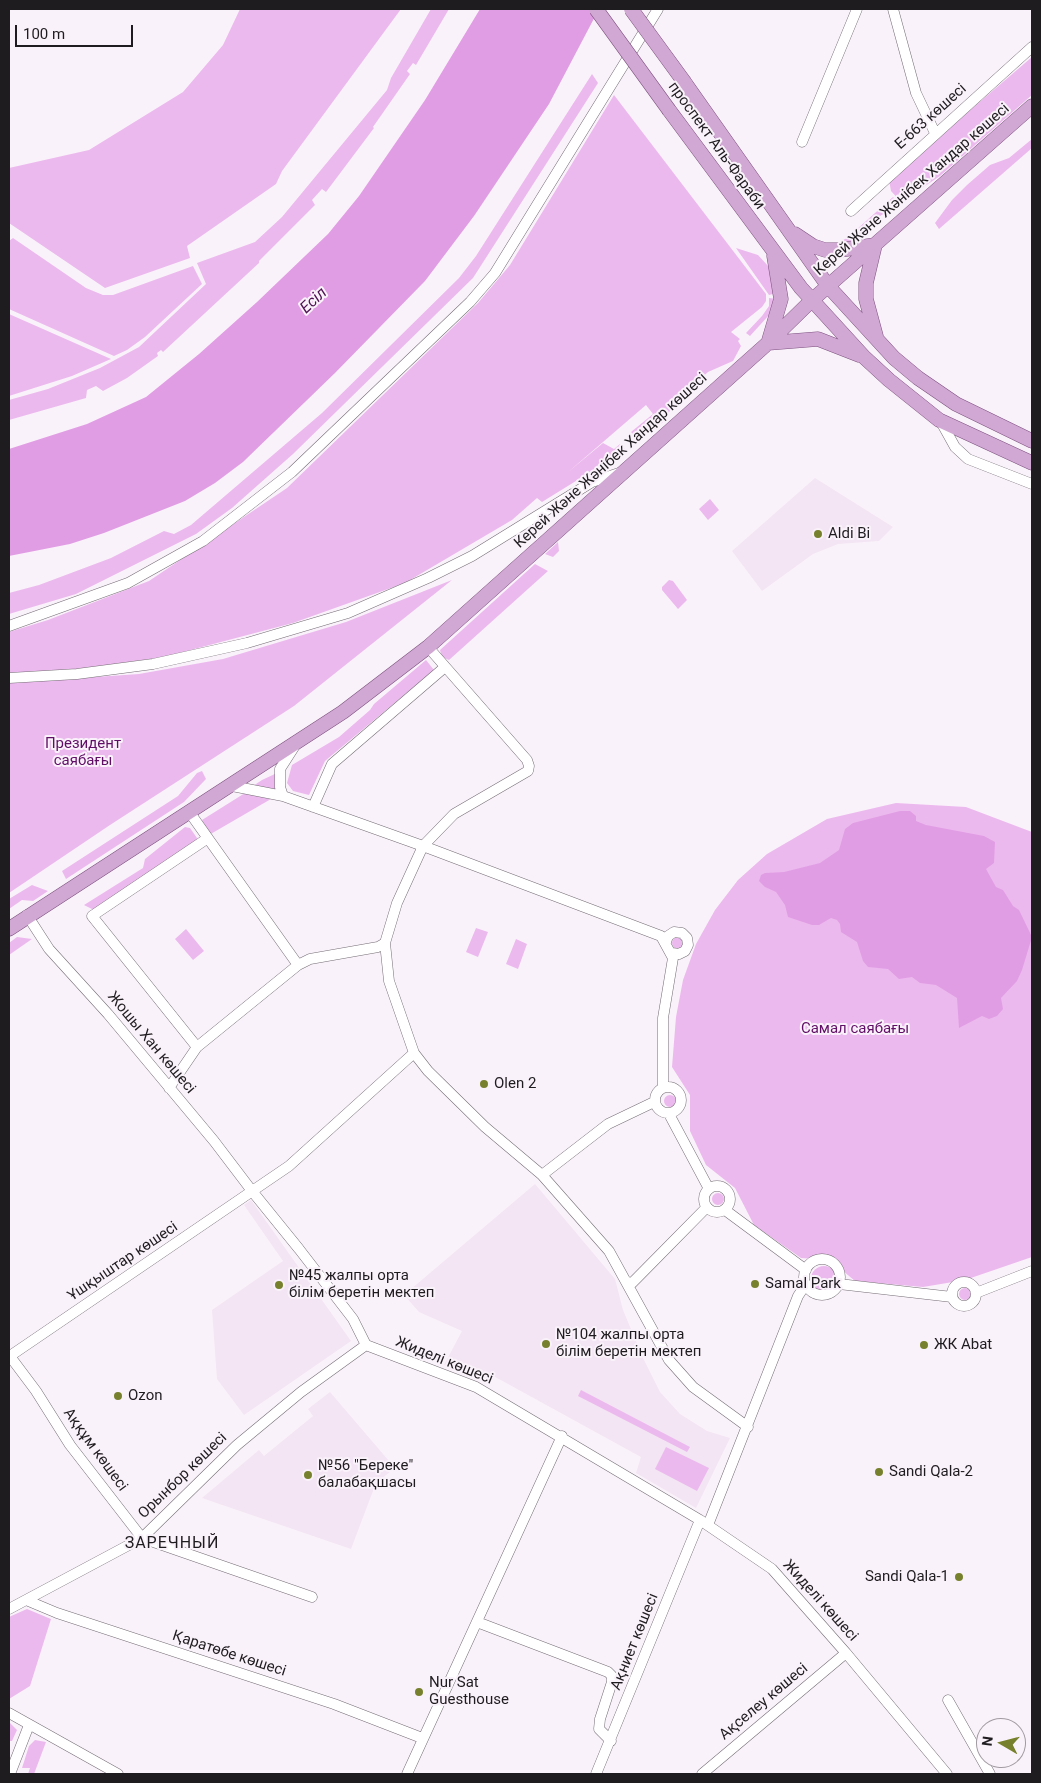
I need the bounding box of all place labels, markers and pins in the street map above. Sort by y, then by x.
place label: Aldi Bi [828,525,870,543]
marker: Aldi Bi [812,528,824,540]
place label: Olen 2 [494,1075,536,1093]
marker: Olen 2 [478,1078,490,1090]
place label: №45 жалпы орта білім беретін мектеп [289,1267,434,1302]
place label: Samal Park [765,1275,841,1293]
marker: Samal Park [749,1278,761,1290]
marker: №45 жалпы орта білім беретін мектеп [273,1279,285,1291]
place label: №104 жалпы орта білім беретін мектеп [556,1326,701,1361]
place label: ЖК Abat [934,1336,992,1354]
marker: №104 жалпы орта білім беретін мектеп [540,1338,552,1350]
marker: ЖК Abat [918,1339,930,1351]
place label: Ozon [128,1387,162,1405]
marker: Ozon [112,1390,124,1402]
place label: №56 "Береке" балабақшасы [318,1457,416,1492]
place label: Sandi Qala-2 [889,1463,973,1481]
marker: Sandi Qala-2 [873,1466,885,1478]
marker: №56 "Береке" балабақшасы [302,1469,314,1481]
place label: Sandi Qala-1 [865,1568,949,1586]
marker: Sandi Qala-1 [953,1571,965,1583]
place label: Nur Sat Guesthouse [429,1674,509,1709]
marker: Nur Sat Guesthouse [413,1686,425,1698]

